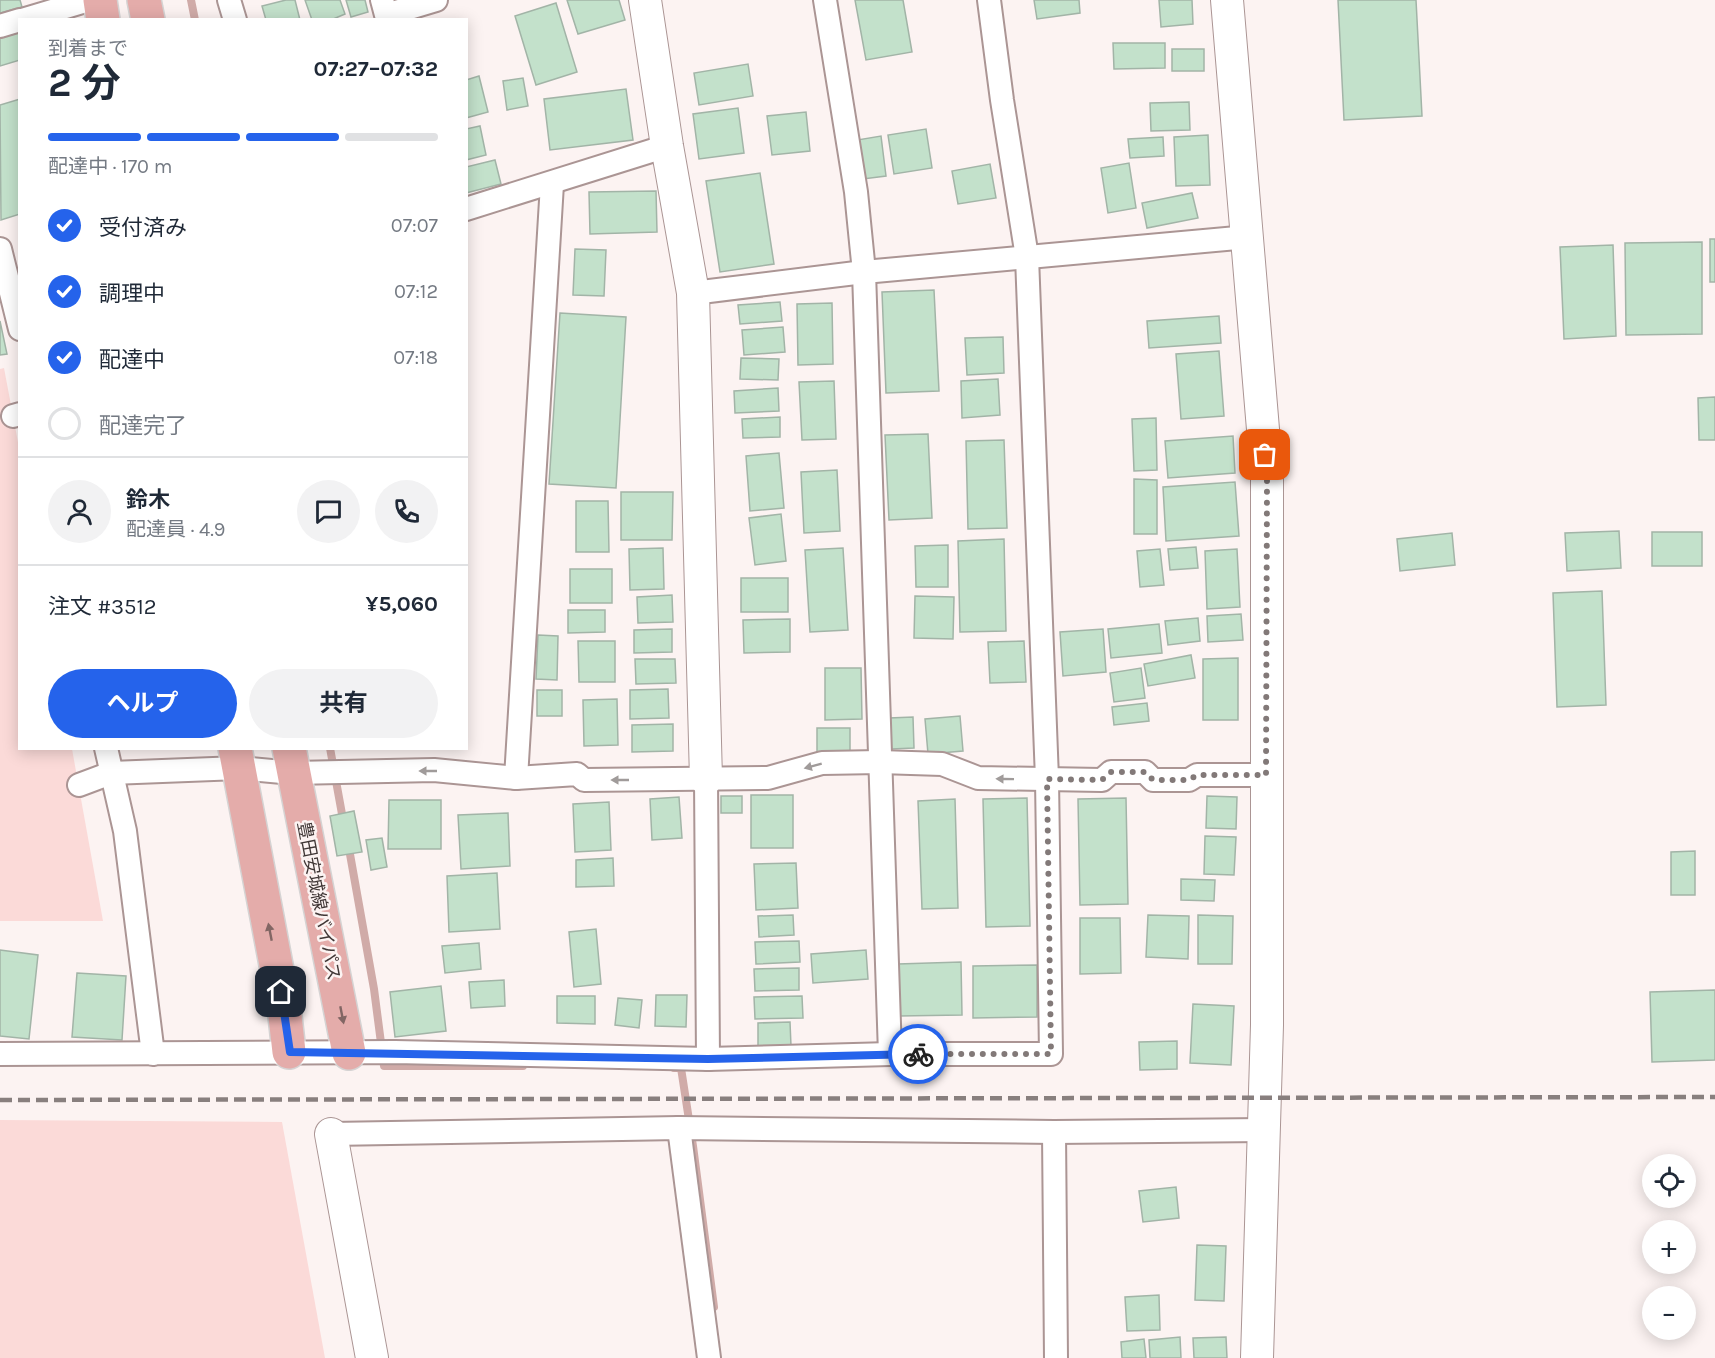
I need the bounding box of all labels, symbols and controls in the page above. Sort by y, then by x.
text: 到着まで [48,37,128,60]
text: 07:27–07:32 [314,56,438,82]
text: 2 分 [48,60,120,106]
text: 配達中 · 170 m [48,155,172,178]
icon: check [48,209,81,242]
text: 07:07 [391,214,438,237]
text: 受付済み [99,215,187,241]
icon: check [48,275,81,308]
text: 07:12 [394,280,438,303]
text: 調理中 [99,281,165,307]
icon: check [48,341,81,374]
text: 07:18 [393,346,438,369]
text: 配達中 [99,347,165,373]
text: 配達完了 [99,413,187,439]
pin [1239,429,1290,480]
icon: bag [1248,438,1281,471]
button: person [48,480,111,543]
button: chat [297,480,360,543]
button: phone [375,480,438,543]
text: 鈴木 [126,487,170,513]
text: 配達員 · 4.9 [126,518,225,541]
text: ¥5,060 [366,591,438,617]
text: 注文 #3512 [48,594,156,620]
button: ヘルプ [48,669,237,738]
button: 共有 [249,669,438,738]
one-way arrow [804,762,822,771]
one-way arrow [418,766,437,776]
one-way arrow [995,774,1014,783]
one-way arrow [610,775,629,785]
street label: 豊田安城線バイパス [293,820,345,982]
one-way arrow [265,922,274,941]
pin [255,966,306,1017]
icon: home [264,975,297,1008]
one-way arrow [338,1006,347,1025]
courier [888,1024,948,1084]
icon: bike [902,1038,935,1071]
map controls [1642,1154,1696,1340]
button: locate [1642,1154,1696,1208]
button: + [1642,1220,1696,1274]
button: − [1642,1286,1696,1340]

